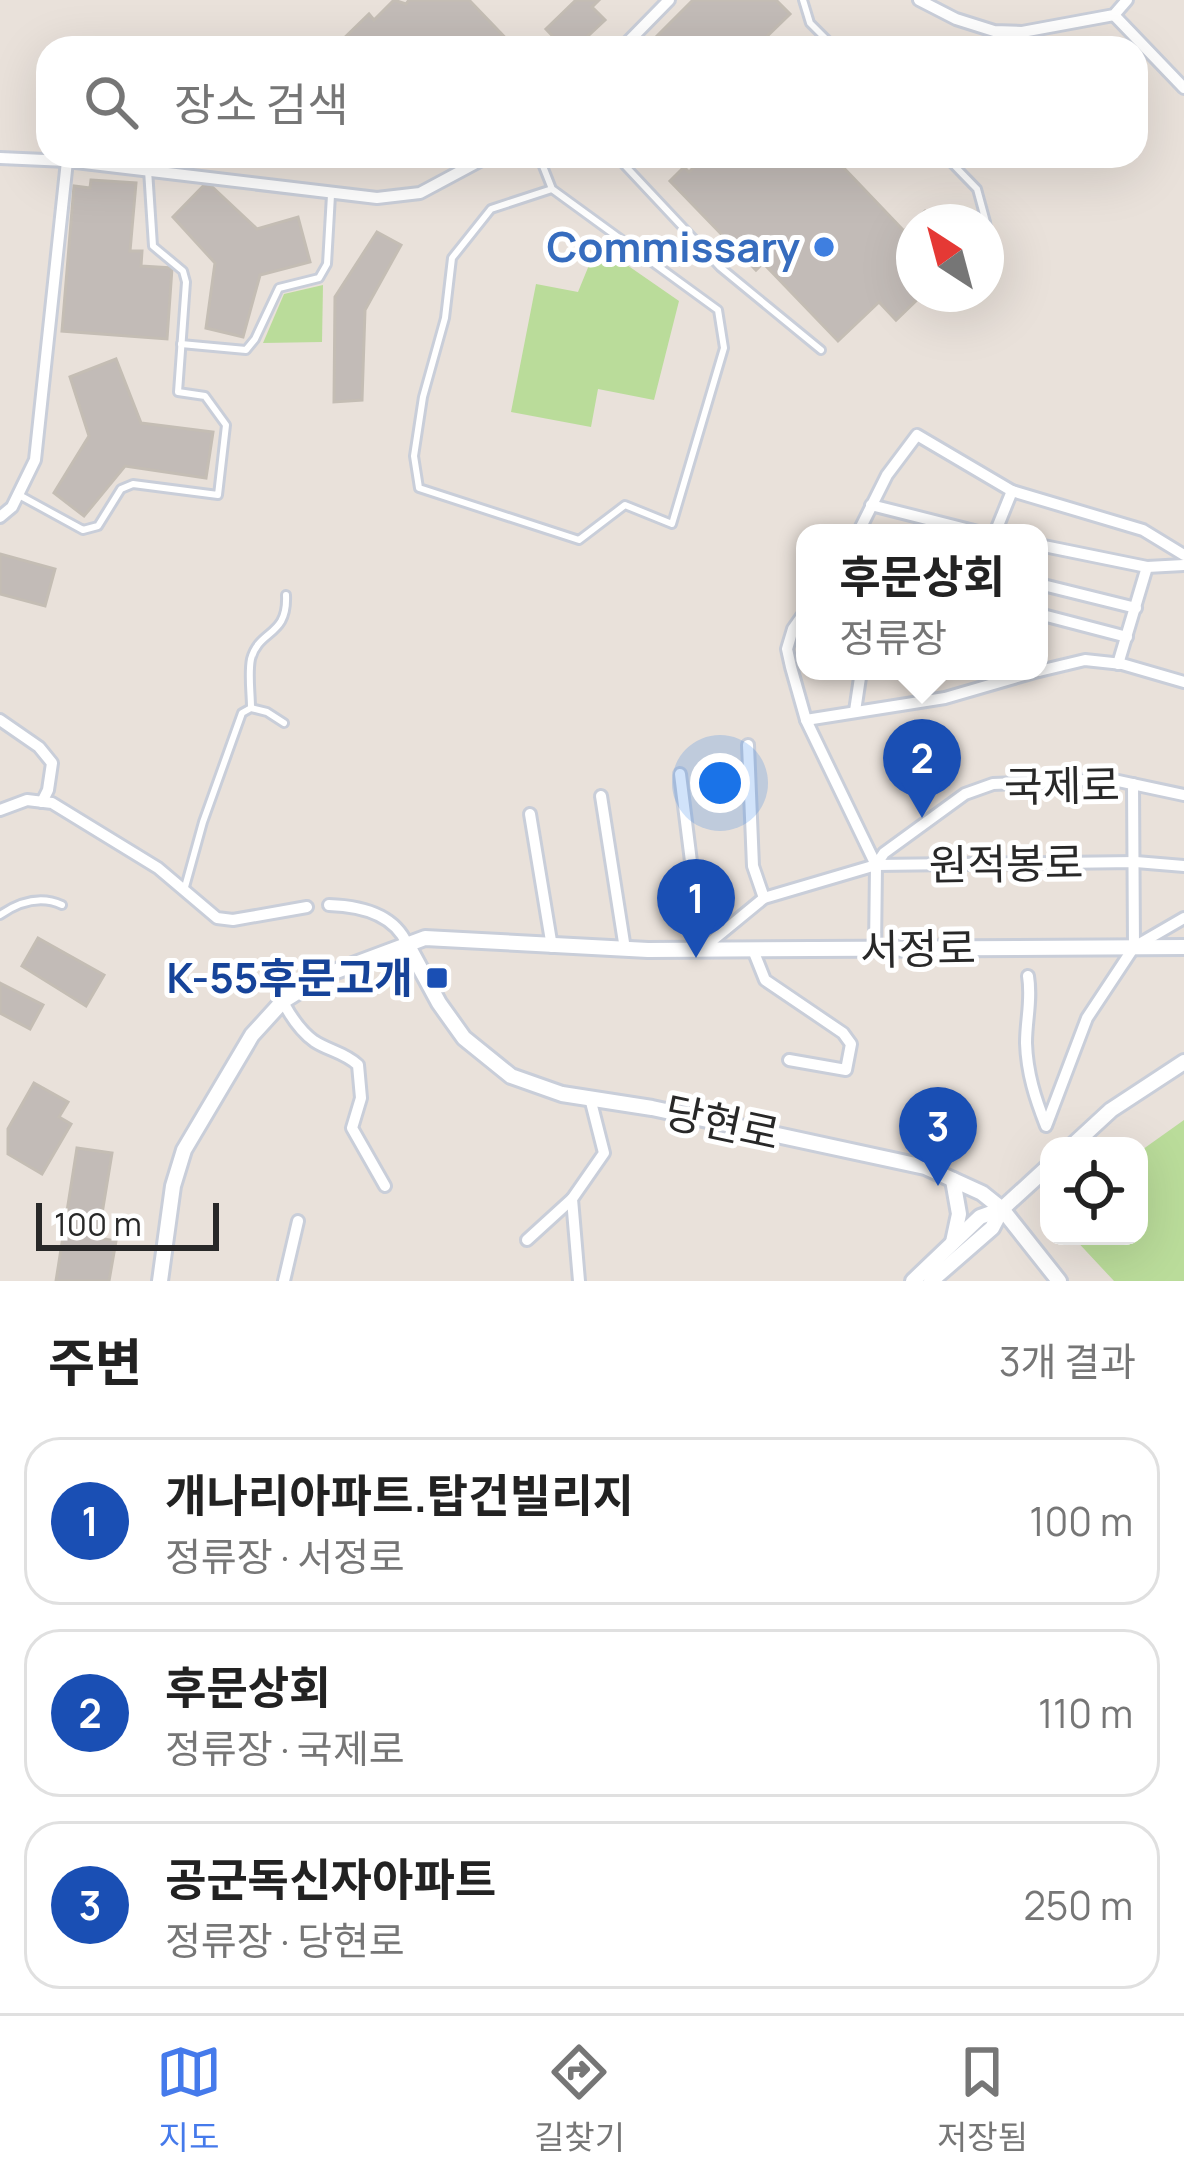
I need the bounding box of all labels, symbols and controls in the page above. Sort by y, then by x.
search box [36,36,1148,168]
icon: search [78,69,144,135]
text: 장소 검색 [174,73,349,135]
north arrow [896,204,1004,312]
place label: Commissary [546,217,800,275]
marker: Commissary [811,234,837,260]
popup [796,524,1048,680]
text: 후문상회 [839,545,1005,607]
text: 정류장 [839,610,947,664]
pin: 2 [883,719,961,818]
your location [690,753,750,813]
street label: 국제로 [1004,755,1120,815]
street label: 원적봉로 [928,833,1084,893]
pin: 1 [657,859,735,958]
street label: 서정로 [860,918,976,978]
place label: K-55후문고개 [167,948,413,1006]
marker: K-55후문고개 [424,965,450,991]
street label: 당현로 [659,1082,785,1162]
pin: 3 [899,1087,977,1186]
map controls [1040,1137,1148,1245]
button: locate [1040,1137,1148,1245]
scale bar [36,1197,219,1250]
text: 100 m [54,1201,142,1246]
text: 주변 [48,1327,142,1396]
text: 3개 결과 [999,1334,1136,1388]
text: 개나리아파트.탑건빌리지 [165,1464,634,1526]
text: 1 [81,1494,99,1548]
text: 100 m [1029,1494,1133,1548]
text: 정류장 · 서정로 [165,1529,405,1583]
text: 후문상회 [165,1656,331,1718]
text: 2 [78,1686,102,1740]
text: 110 m [1038,1686,1133,1740]
text: 정류장 · 국제로 [165,1721,405,1775]
text: 공군독신자아파트 [165,1848,496,1910]
text: 3 [79,1878,101,1932]
text: 250 m [1024,1878,1133,1932]
text: 정류장 · 당현로 [165,1913,405,1967]
tab: 지도 [156,2039,222,2159]
tab: 길찾기 [534,2039,625,2159]
tab: 저장됨 [937,2039,1028,2159]

